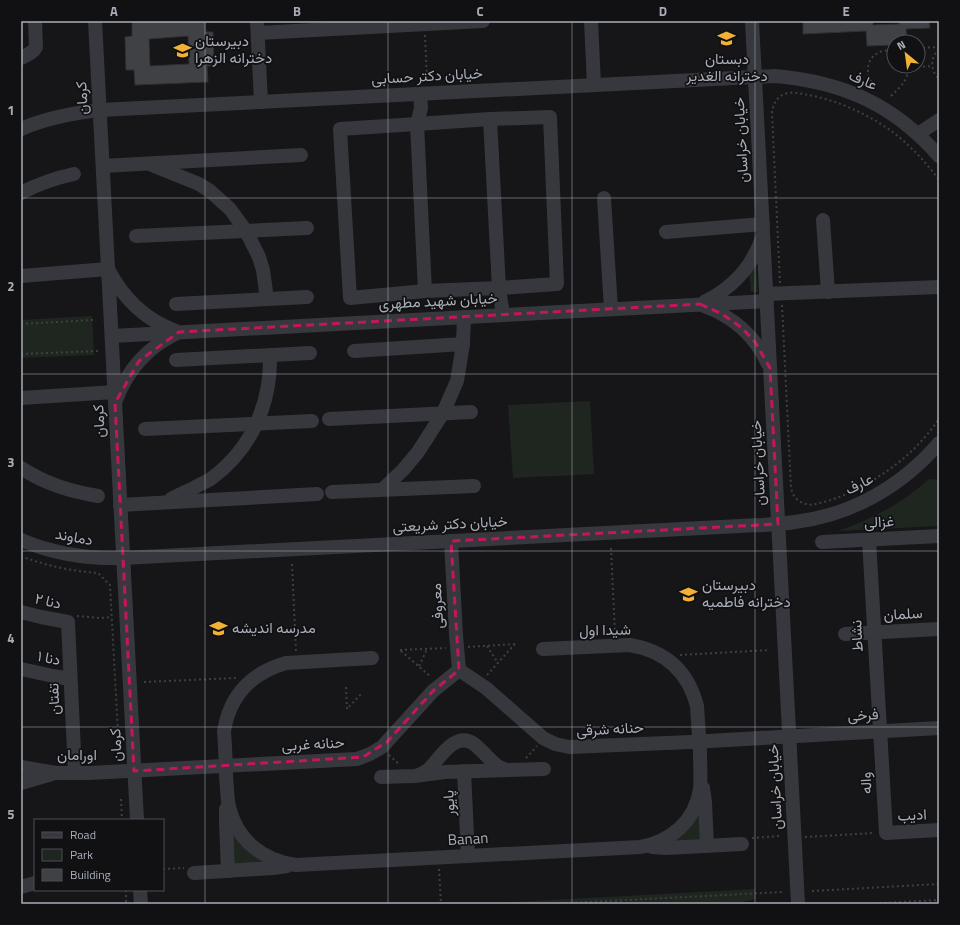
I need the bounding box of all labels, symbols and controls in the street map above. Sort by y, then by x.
text: A [110,1,118,21]
text: B [293,1,301,21]
text: C [476,1,484,21]
text: D [659,1,667,21]
text: E [842,1,850,21]
school or university icon: دبستان دخترانه الغدیر [717,28,737,48]
place label: دبیرستان دخترانه الزهرا [195,29,272,69]
north arrow [886,34,926,74]
text: N [894,36,908,54]
school or university icon: دبیرستان دخترانه الزهرا [172,40,192,60]
place label: دبستان دخترانه الغدیر [685,47,768,87]
street label: خیابان دکتر حسابی [371,61,483,90]
street label: عارف [845,63,881,96]
street label: کرمان [69,80,94,115]
street label: خیابان خراسان [727,97,754,183]
text: 1 [7,100,15,120]
text: 2 [7,276,15,296]
street label: خیابان شهید مطهری [378,286,498,315]
street label: کرمان [86,403,111,438]
street label: خیابان خراسان [744,420,771,506]
text: 3 [7,452,15,472]
street label: عارف [841,467,877,500]
street label: خیابان دکتر شریعتی [392,509,508,538]
street label: غزالی [863,509,895,534]
street label: دماوند [53,522,95,551]
place label: دبیرستان دخترانه فاطمیه [702,573,791,613]
street label: معروفی [424,583,449,629]
school or university icon: دبیرستان دخترانه فاطمیه [679,584,699,604]
street label: دنا ۲ [33,586,64,615]
street label: سلمان [883,601,923,626]
place label: مدرسه اندیشه [232,616,316,639]
school or university icon: مدرسه اندیشه [209,618,229,638]
street label: شیدا اول [579,618,631,641]
street label: نشاط [844,619,869,653]
text: 4 [7,628,15,648]
street label: دنا ۱ [36,644,63,671]
street label: تفتان [41,682,66,716]
street label: فرخی [847,702,879,727]
street label: حنانه شرقی [576,715,644,742]
street label: کرمان [103,727,128,762]
street label: حنانه غربی [281,730,345,757]
street label: اورامان [57,743,97,766]
street label: خیابان خراسان [761,744,788,830]
street label: واله [853,771,878,795]
street label: پایور [436,789,461,818]
street label: ادیب [897,802,927,827]
text: 5 [7,804,15,824]
legend [34,819,164,891]
text: Road [70,825,96,844]
street label: Banan [447,826,489,851]
text: Park [70,845,93,864]
text: Building [70,865,111,884]

